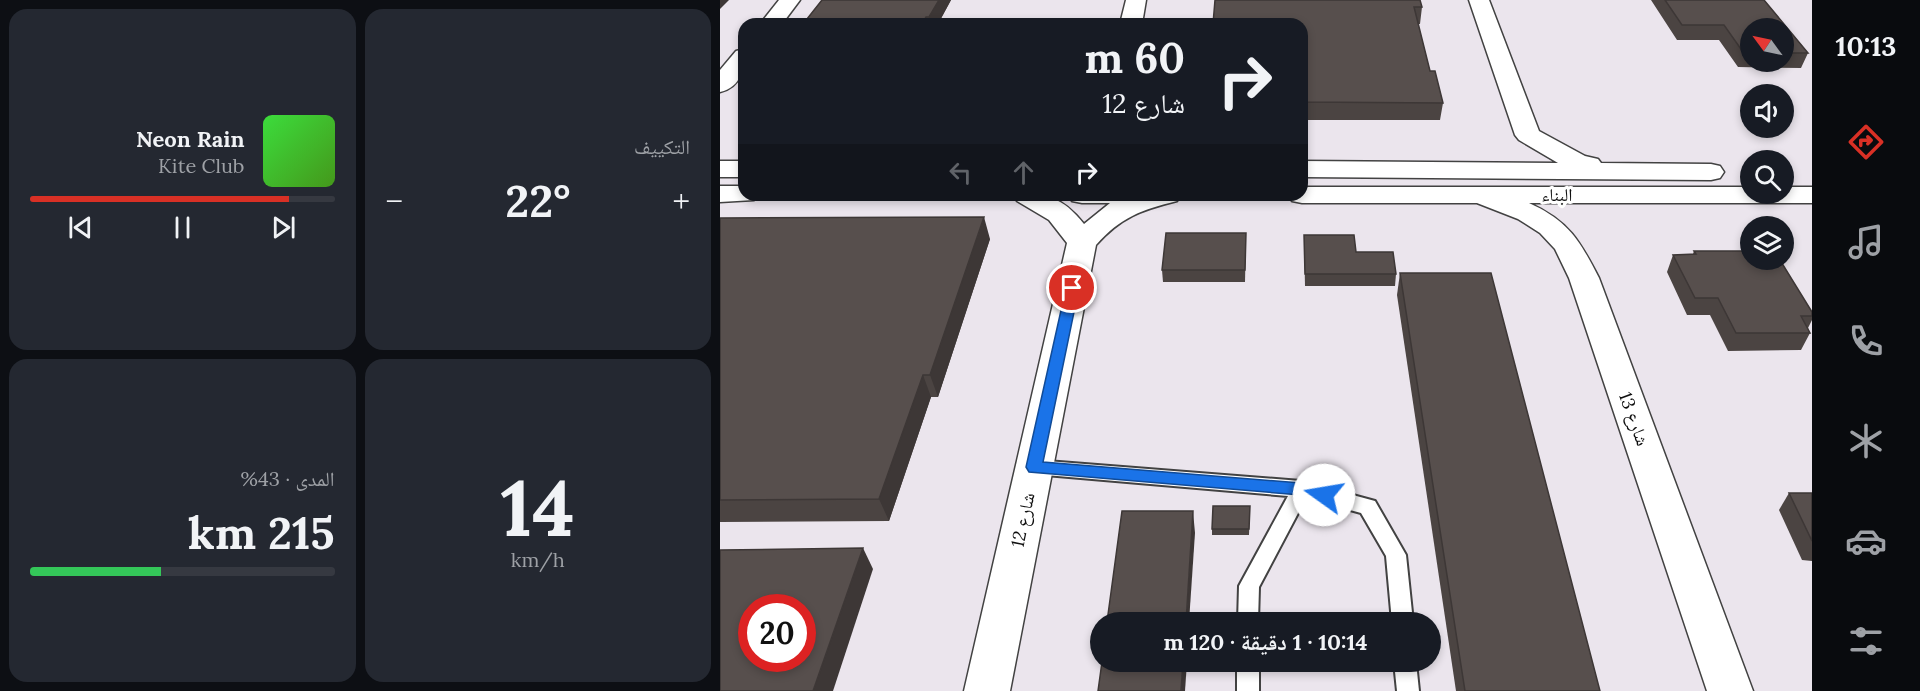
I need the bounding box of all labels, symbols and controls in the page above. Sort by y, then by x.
north arrow [1740,18,1794,72]
map controls [1740,18,1794,270]
text: 10:13 [1836,29,1896,63]
text: 60 m [1084,31,1185,85]
icon: right [1206,42,1284,120]
button: sound [1740,84,1794,138]
text: شارع 12 [1102,86,1185,120]
icon: directions [1845,121,1887,163]
text: Neon Rain [136,125,245,153]
text: التكييف [634,134,690,159]
button: search [1740,150,1794,204]
text: Kite Club [158,153,245,178]
icon: left [944,156,977,189]
icon: ahead [1007,156,1040,189]
icon: right [1070,156,1103,189]
text: 22° [505,172,570,229]
text: − [386,180,403,222]
text: + [672,180,690,222]
street label: البناء [1541,183,1573,206]
icon: previous [64,211,97,244]
icon: pause [166,211,199,244]
icon: next [267,211,300,244]
button: layers [1740,216,1794,270]
icon: music [1845,221,1887,263]
pin [1046,262,1097,313]
icon: arrive [1055,271,1088,304]
icon: phone [1845,320,1887,362]
street label: شارع 13 [1614,389,1655,449]
icon: climate [1845,420,1887,462]
text: 14 [501,458,575,557]
position arrow [1292,463,1356,527]
text: المدى · 43% [240,466,335,491]
street label: شارع 12 [1006,491,1039,549]
text: 215 km [188,504,335,561]
icon: car [1845,520,1887,562]
text: km/h [511,547,565,572]
speed limit sign: 20 [738,594,816,672]
icon: filters [1845,620,1887,662]
text: 10:14 · 1 دقيقة · 120 m [1163,628,1368,656]

